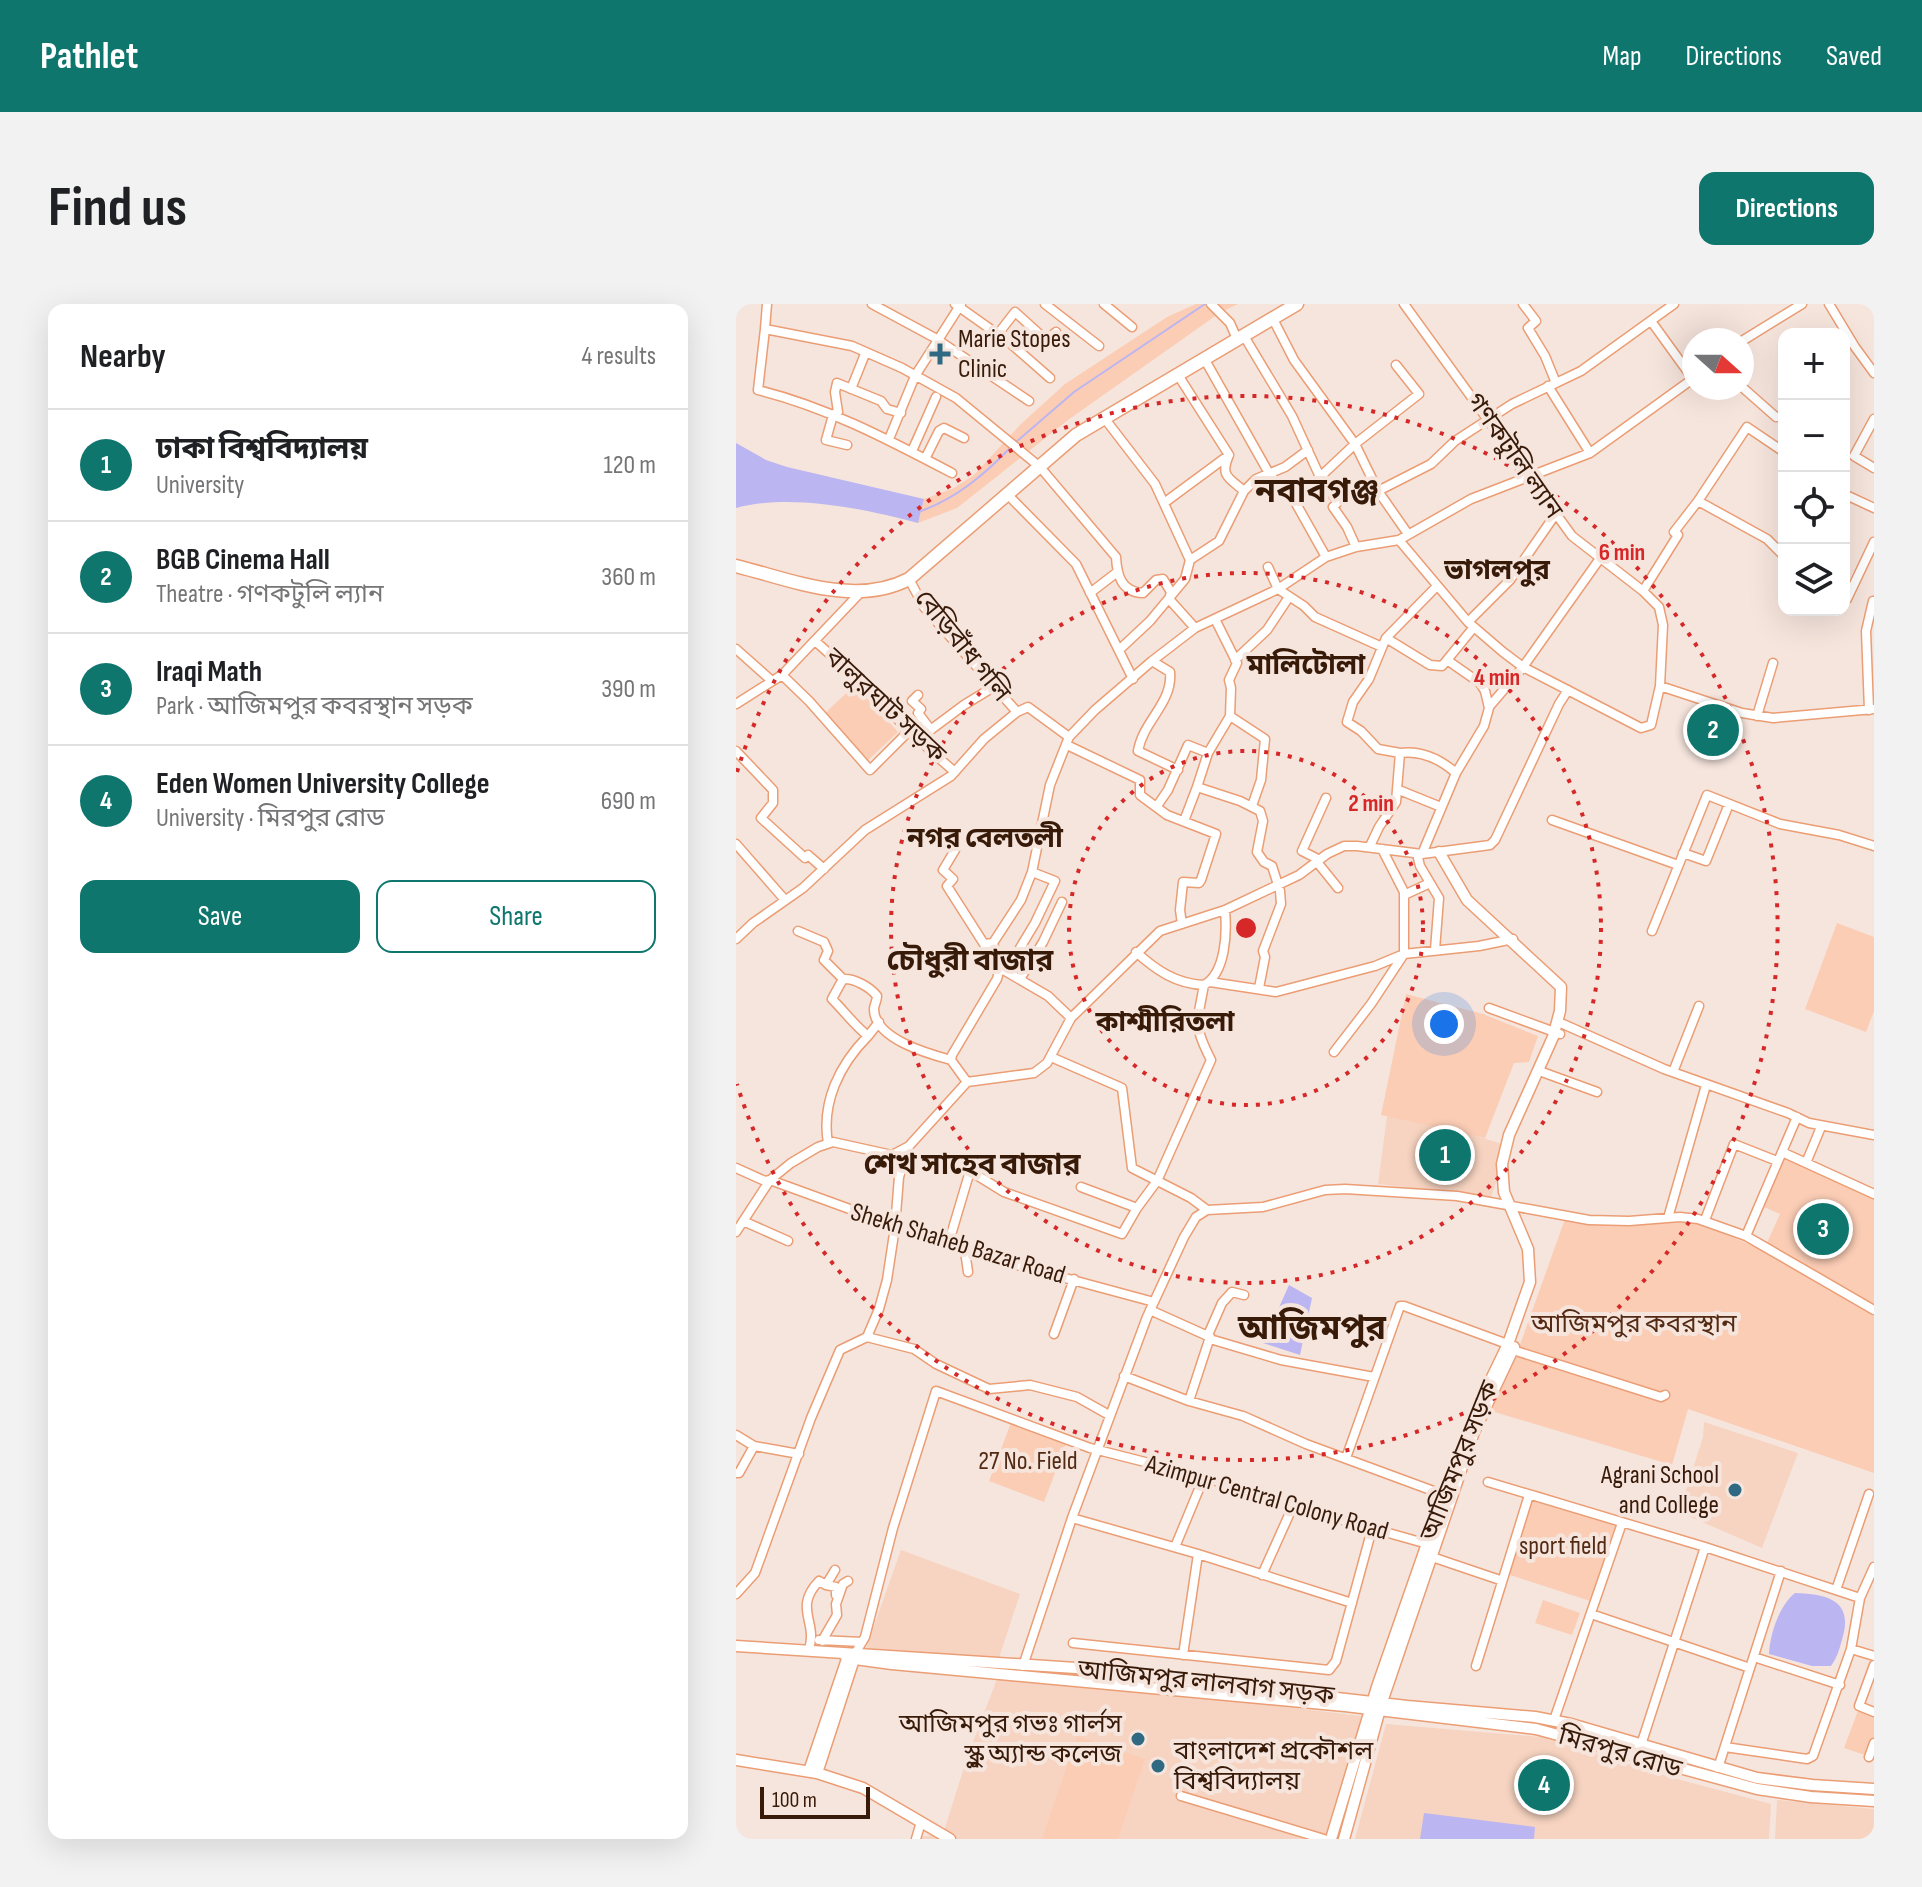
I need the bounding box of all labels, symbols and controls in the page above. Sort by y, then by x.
text: Pathlet [40,34,138,79]
text: Map [1603,40,1642,73]
text: Directions [1686,40,1782,73]
text: Saved [1826,40,1882,73]
button: Directions [1699,172,1874,245]
text: Find us [48,175,187,242]
place label: Marie Stopes Clinic [958,324,1071,385]
north arrow [1682,328,1754,400]
map controls [1778,328,1850,616]
button: + [1778,328,1850,400]
text: Nearby [80,336,166,377]
text: 4 results [581,341,656,372]
marker: Marie Stopes Clinic [929,343,951,365]
street label: গণকটুলি ল্যান [1459,387,1569,525]
button: − [1778,400,1850,472]
text: ঢাকা বিশ্ববিদ্যালয় [156,431,368,467]
text: 1 [101,450,111,481]
text: 120 m [603,450,656,481]
text: University [156,470,244,501]
district label: নবাবগঞ্জ [1254,471,1379,512]
button: locate [1778,472,1850,544]
text: 6 min [1599,538,1645,567]
text: BGB Cinema Hall [156,542,330,578]
button: layers [1778,544,1850,616]
district label: ভাগলপুর [1443,554,1551,587]
text: 2 [100,562,112,593]
text: 360 m [601,562,656,593]
text: Theatre · গণকটুলি ল্যান [156,579,384,610]
street label: বেড়িবাঁধ গলি [907,584,1017,709]
street label: বালুরঘাট সড়ক [817,641,953,771]
district label: মালিটোলা [1246,648,1366,682]
text: Iraqi Math [156,654,262,690]
text: 4 min [1474,663,1520,692]
text: 3 [100,674,112,705]
text: 390 m [601,674,656,705]
text: Park · আজিমপুর কবরস্থান সড়ক [156,691,473,722]
pin: 2 [1687,700,1739,760]
text: Eden Women University College [156,766,489,802]
text: 4 [100,786,112,817]
text: 690 m [601,786,656,817]
text: 2 min [1348,789,1394,818]
text: University · মিরপুর রোড [156,803,385,834]
district label: নগর বেলতলী [906,821,1064,855]
button: Save [80,880,360,953]
button: Share [376,880,656,953]
centre of rings [1232,914,1260,942]
district label: চৌধুরী বাজার [887,942,1054,979]
your location [1424,1004,1464,1044]
district label: কাশ্মীরিতলা [1095,1005,1235,1039]
pin: 1 [1419,1125,1471,1185]
district label: শেখ সাহেব বাজার [863,1147,1082,1183]
street label: Shekh Shaheb Bazar Road [847,1197,1069,1291]
pin: 3 [1797,1199,1849,1259]
district label: আজিমপুর [1237,1307,1387,1349]
park label: আজিমপুর কবরস্থান [1530,1309,1737,1340]
street label: আজিমপুর সড়ক [1414,1376,1506,1546]
park label: 27 No. Field [978,1446,1078,1477]
street label: Azimpur Central Colony Road [1141,1448,1392,1547]
place label: Agrani School and College [1600,1460,1719,1521]
marker: Agrani School and College [1726,1481,1744,1499]
park label: sport field [1519,1531,1607,1562]
street label: আজিমপুর লালবাগ সড়ক [1075,1654,1337,1712]
place label: আজিমপুর গভঃ গার্লস স্কুল অ্যান্ড কলেজ [898,1708,1123,1770]
street label: মিরপুর রোড [1554,1720,1686,1786]
marker: আজিমপুর গভঃ গার্লস স্কুল অ্যান্ড কলেজ [1129,1730,1147,1748]
place label: বাংলাদেশ প্রকৌশল বিশ্ববিদ্যালয় [1173,1736,1374,1797]
pin: 4 [1518,1755,1570,1815]
marker: বাংলাদেশ প্রকৌশল বিশ্ববিদ্যালয় [1149,1757,1167,1775]
scale bar [760,1783,870,1819]
text: 100 m [772,1787,817,1814]

